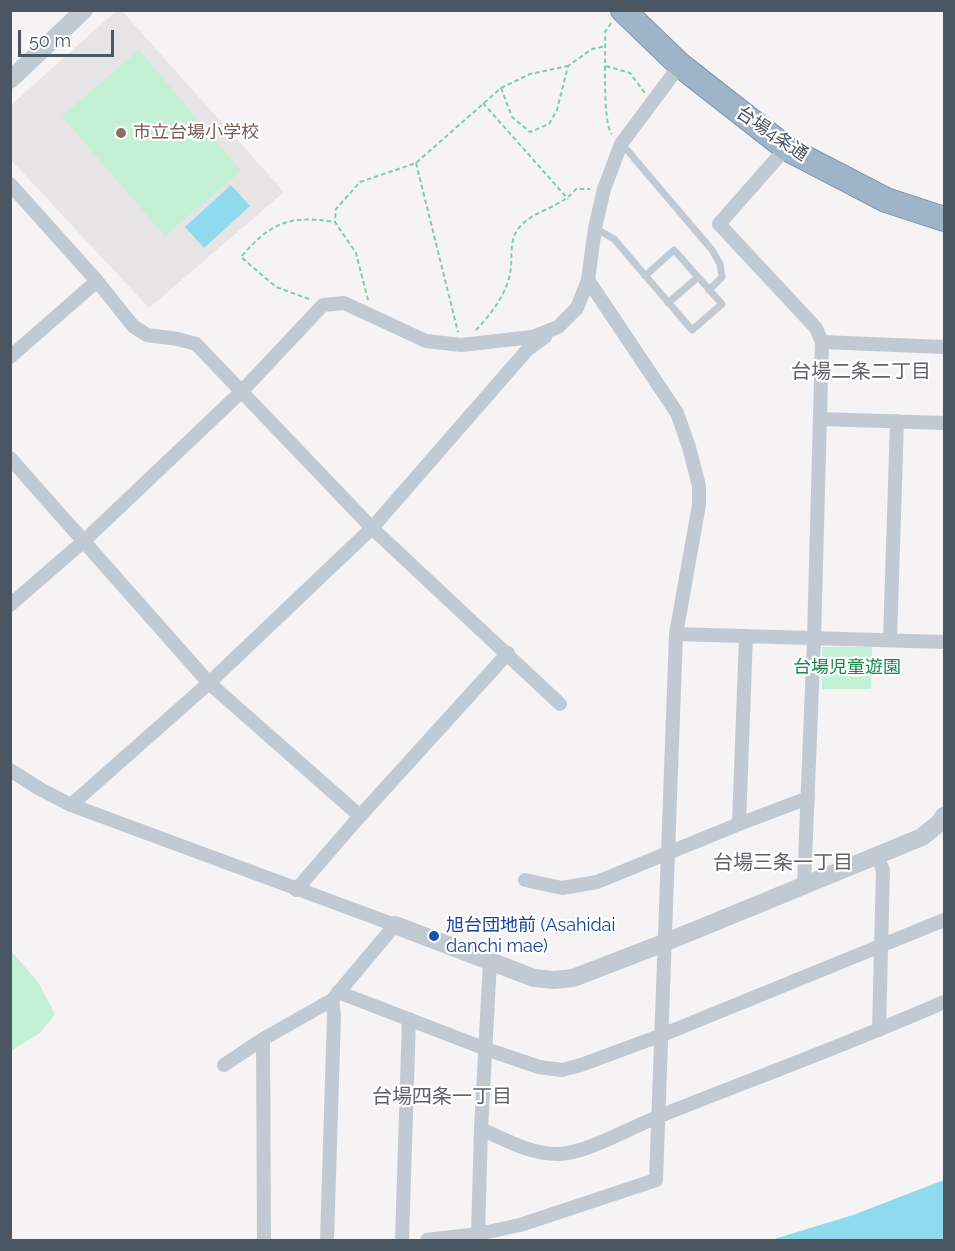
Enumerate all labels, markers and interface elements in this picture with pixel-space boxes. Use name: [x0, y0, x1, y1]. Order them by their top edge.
scale bar: [21, 18, 117, 56]
text: 50 m: [29, 30, 71, 51]
street label: 台場4条通: [732, 102, 812, 166]
place label: 市立台場小学校: [133, 122, 259, 144]
marker: 市立台場小学校: [114, 126, 128, 140]
district label: 台場二条二丁目: [791, 360, 931, 384]
park label: 台場児童遊園: [793, 657, 901, 679]
district label: 台場三条一丁目: [713, 851, 853, 875]
place label: 旭台団地前 (Asahidai danchi mae): [446, 915, 615, 958]
marker: 旭台団地前 (Asahidai danchi mae): [427, 929, 441, 943]
district label: 台場四条一丁目: [372, 1085, 512, 1109]

